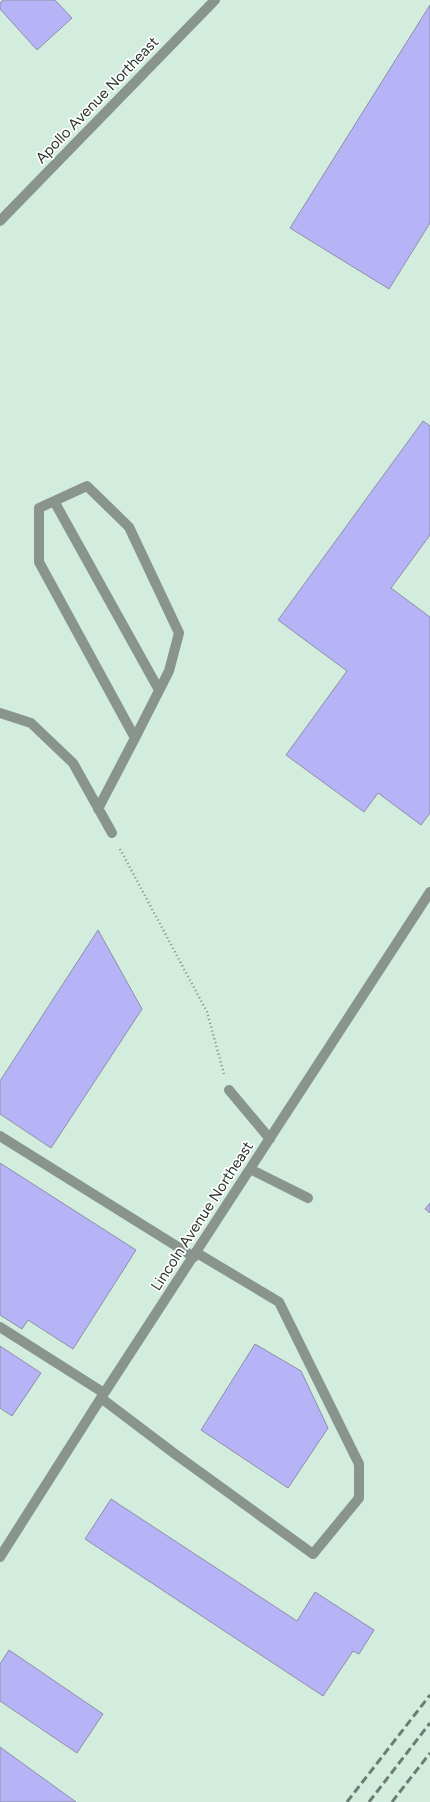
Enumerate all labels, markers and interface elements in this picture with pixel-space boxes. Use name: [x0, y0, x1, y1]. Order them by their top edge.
street label: Apollo Avenue Northeast: [32, 33, 162, 167]
street label: Lincoln Avenue Northeast: [147, 1138, 257, 1294]

